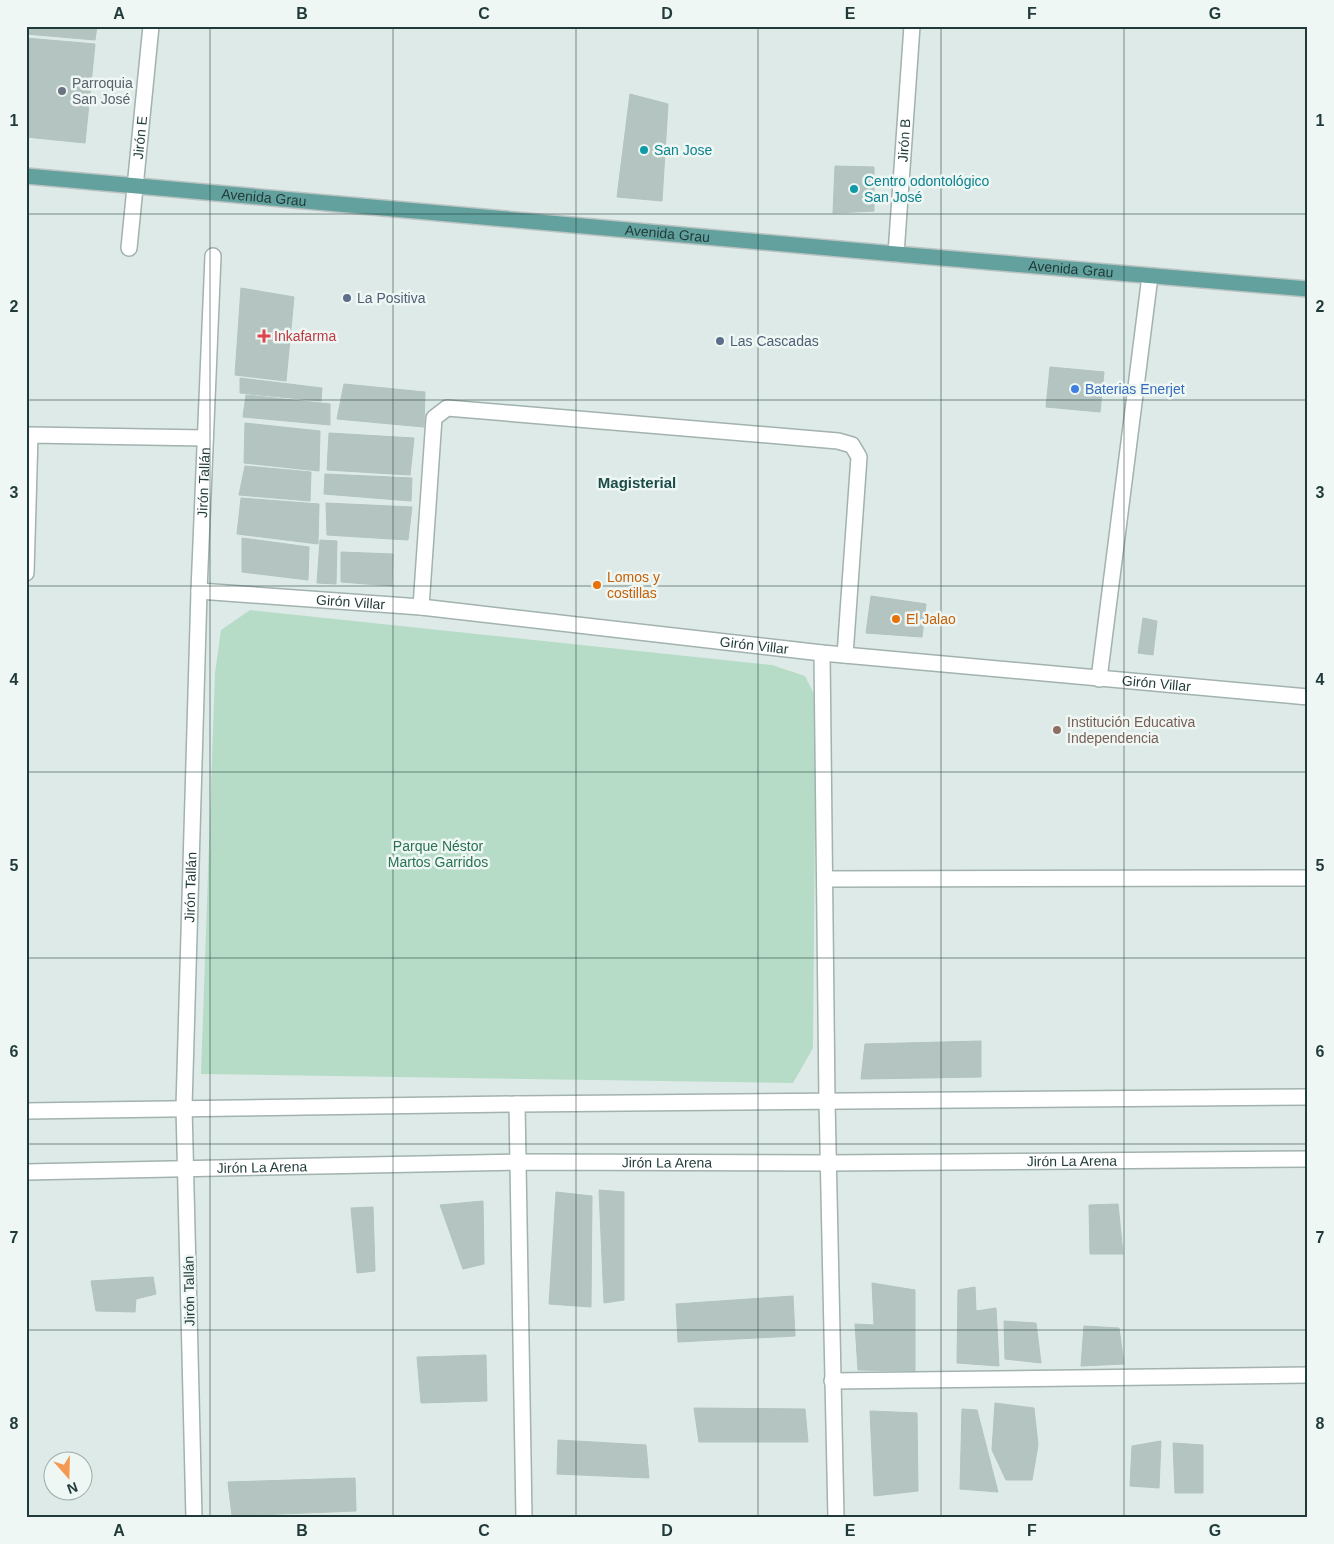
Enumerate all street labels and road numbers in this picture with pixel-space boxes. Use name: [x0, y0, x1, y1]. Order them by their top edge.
street label: Jirón E: [130, 115, 150, 160]
street label: Jirón B: [894, 118, 913, 163]
street label: Avenida Grau: [221, 186, 307, 209]
street label: Avenida Grau: [624, 222, 711, 245]
street label: Avenida Grau: [1028, 257, 1114, 280]
street label: Jirón Tallán: [194, 447, 213, 518]
street label: Girón Villar: [316, 591, 386, 612]
street label: Girón Villar: [719, 633, 790, 657]
street label: Girón Villar: [1121, 672, 1192, 694]
street label: Jirón Tallán: [181, 852, 199, 923]
street label: Jirón La Arena: [1027, 1153, 1117, 1169]
street label: Jirón La Arena: [622, 1154, 712, 1171]
street label: Jirón La Arena: [217, 1158, 308, 1176]
street label: Jirón Tallán: [180, 1256, 198, 1326]

